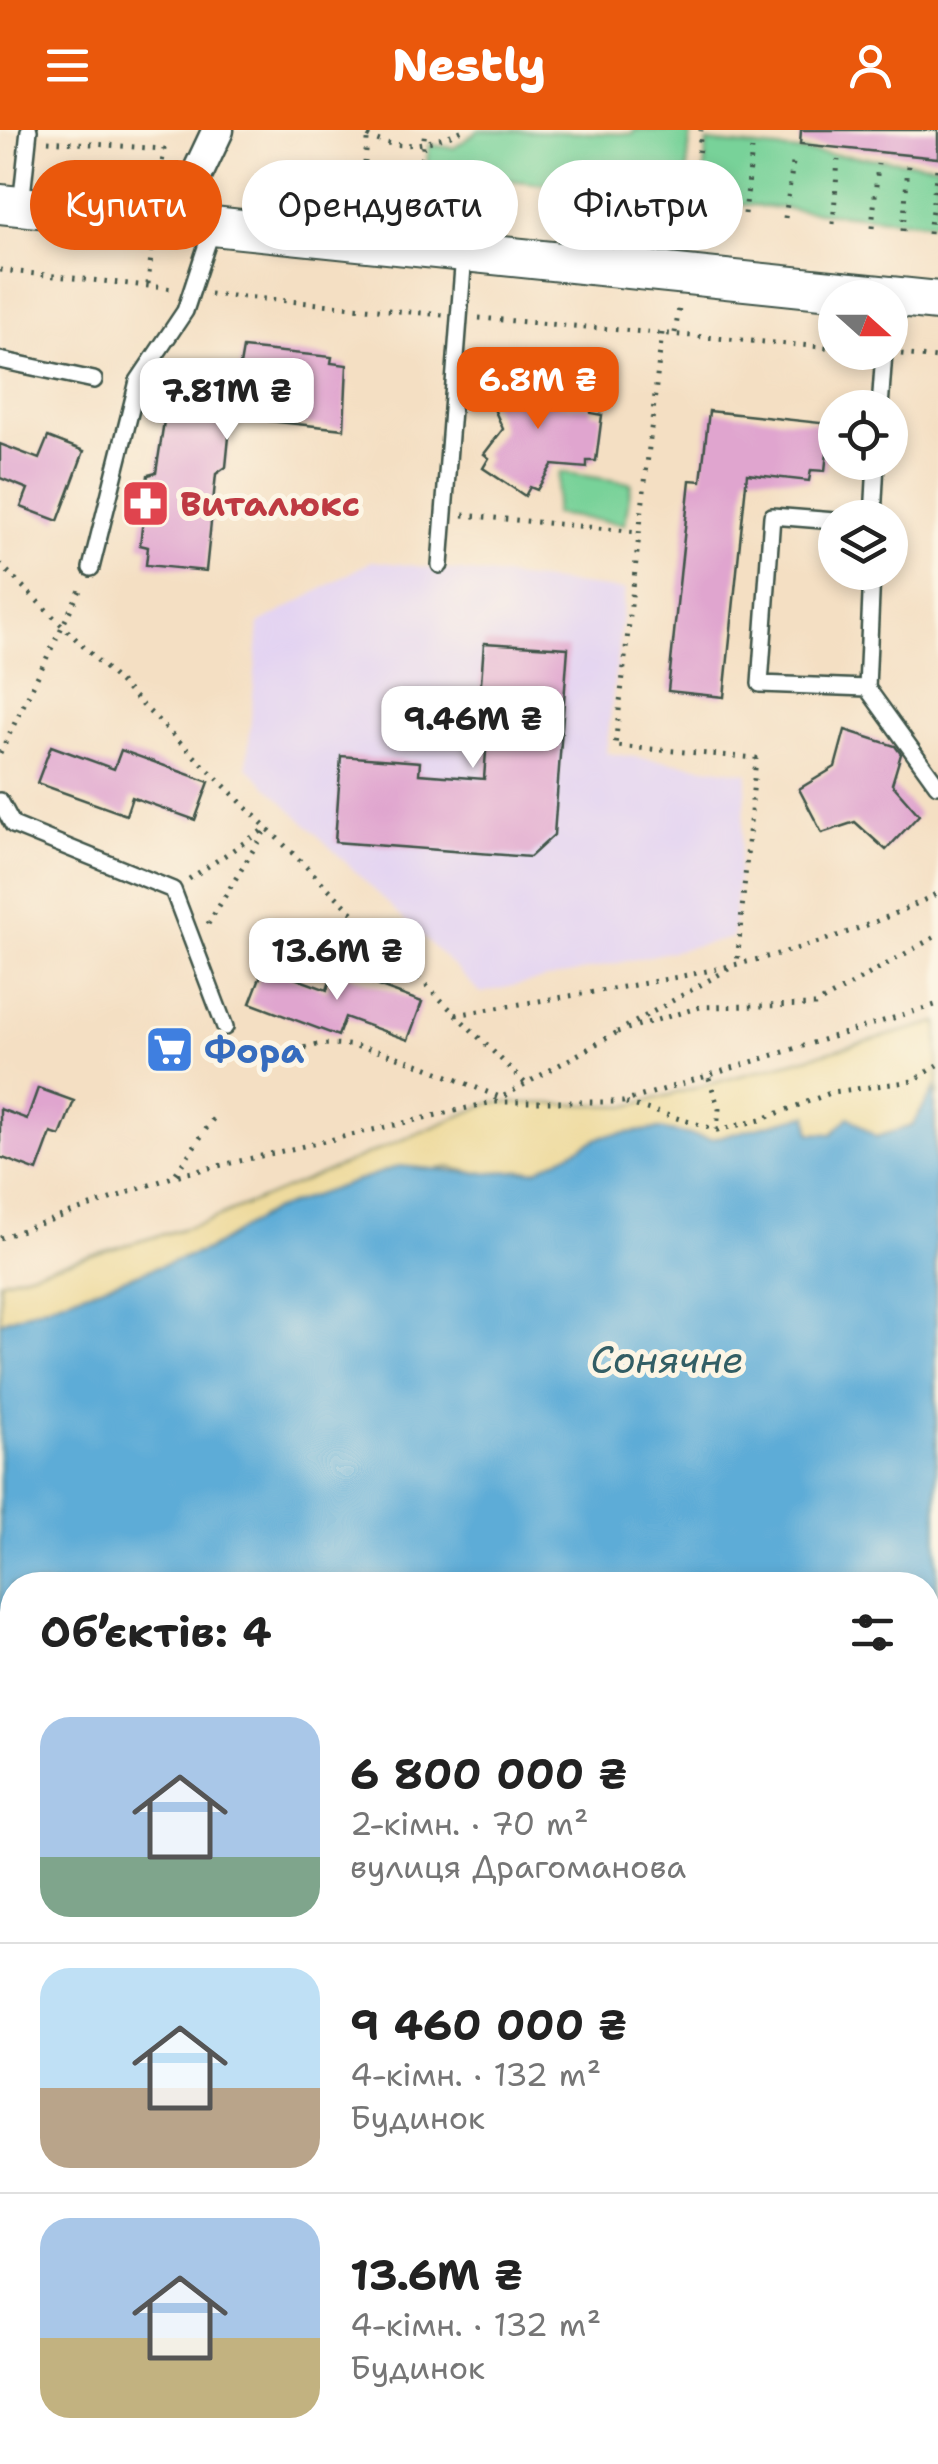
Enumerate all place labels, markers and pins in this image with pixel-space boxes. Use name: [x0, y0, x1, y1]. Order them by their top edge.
pin: 6.8M ₴: [457, 347, 619, 432]
pin: 7.81M ₴: [135, 358, 319, 443]
pharmacy icon: Виталюкс: [119, 477, 171, 529]
place label: Виталюкс: [180, 480, 360, 527]
pin: 9.46M ₴: [381, 686, 565, 771]
pin: 13.6M ₴: [245, 918, 429, 1003]
supermarket icon: Фора: [143, 1024, 195, 1076]
place label: Фора: [204, 1027, 305, 1074]

